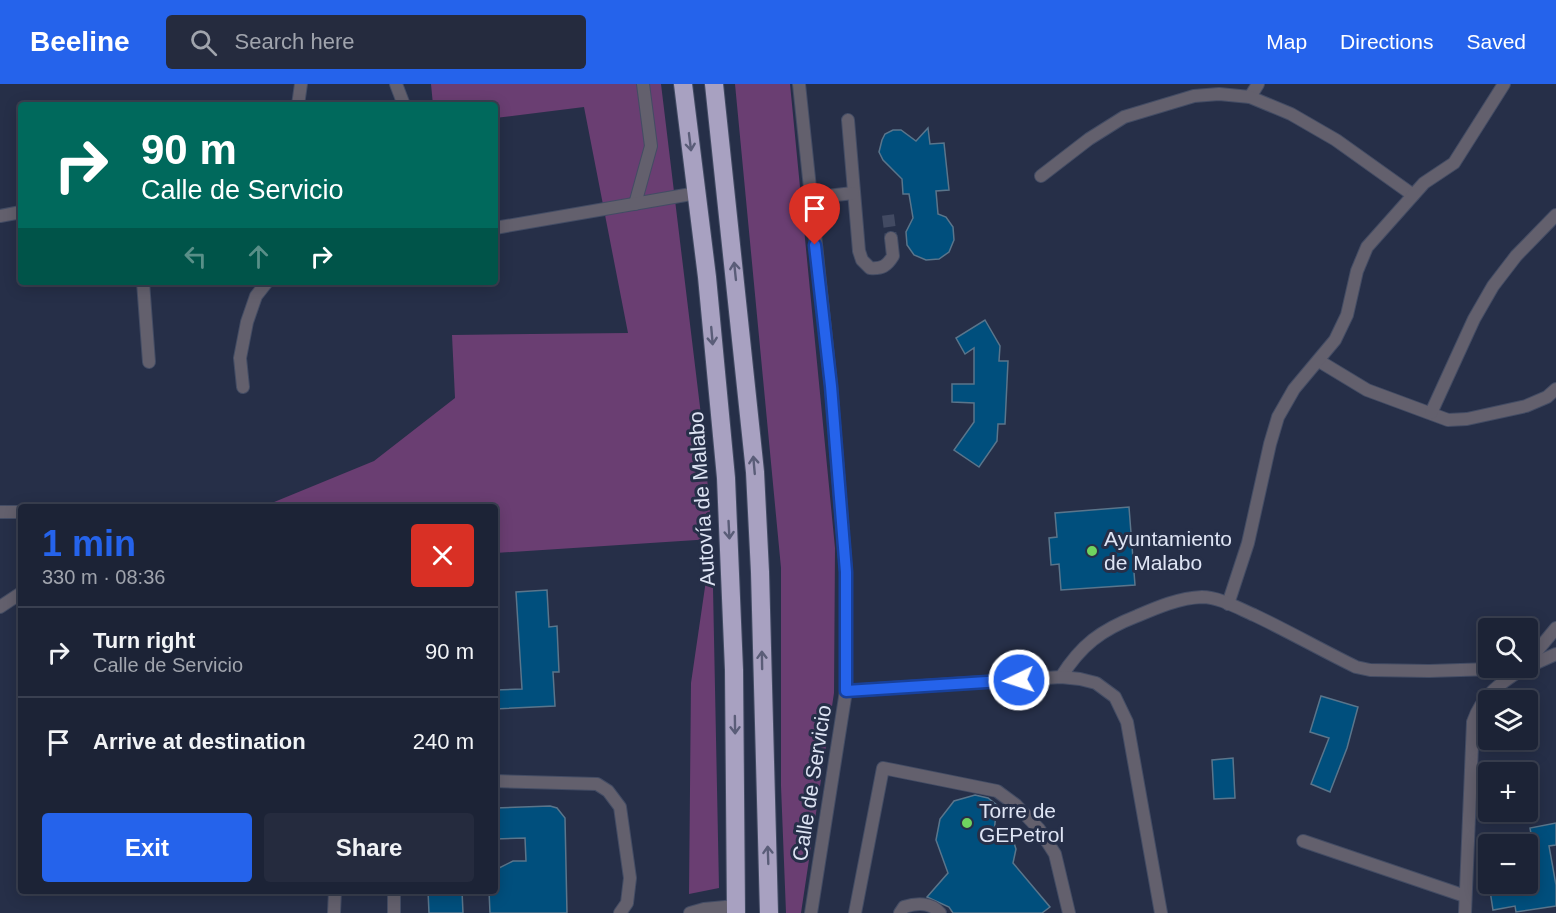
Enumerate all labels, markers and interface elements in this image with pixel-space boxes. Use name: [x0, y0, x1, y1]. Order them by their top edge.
search box: [166, 15, 586, 69]
text: Beeline: [30, 26, 130, 57]
icon: search: [187, 26, 220, 59]
text: Search here: [235, 29, 354, 54]
text: Map: [1266, 30, 1307, 53]
text: Directions: [1340, 30, 1433, 53]
text: Saved: [1466, 30, 1526, 53]
icon: right: [42, 126, 120, 204]
text: 90 m: [141, 126, 237, 173]
one-way arrow: [685, 132, 696, 151]
text: Calle de Servicio: [141, 175, 344, 205]
pin: [789, 183, 840, 245]
icon: arrive: [798, 192, 831, 225]
icon: left: [179, 240, 212, 273]
icon: ahead: [242, 240, 275, 273]
icon: right: [305, 240, 338, 273]
one-way arrow: [729, 261, 740, 281]
one-way arrow: [707, 325, 718, 345]
street label: Autovía de Malabo: [684, 411, 719, 587]
one-way arrow: [748, 455, 759, 475]
one-way arrow: [723, 520, 734, 540]
text: 1 min: [42, 523, 136, 564]
button: close: [411, 524, 474, 587]
place label: Ayuntamiento de Malabo: [1104, 527, 1232, 574]
marker: Ayuntamiento de Malabo: [1085, 544, 1099, 558]
text: 330 m · 08:36: [42, 566, 165, 588]
map controls: [1478, 618, 1538, 894]
button: search: [1478, 618, 1538, 678]
text: Turn right: [93, 628, 195, 653]
icon: right: [42, 636, 75, 669]
text: 90 m: [425, 639, 474, 664]
position arrow: [987, 648, 1051, 712]
one-way arrow: [756, 650, 768, 670]
text: Calle de Servicio: [93, 654, 243, 676]
button: layers: [1478, 690, 1538, 750]
street label: Calle de Servicio: [788, 703, 835, 863]
one-way arrow: [729, 714, 740, 734]
icon: arrive: [42, 726, 75, 759]
text: Arrive at destination: [93, 729, 306, 754]
text: 240 m: [413, 729, 474, 754]
button: +: [1478, 762, 1538, 822]
place label: Torre de GEPetrol: [979, 799, 1064, 846]
button: Exit: [42, 813, 252, 882]
button: Share: [264, 813, 474, 882]
marker: Torre de GEPetrol: [960, 816, 974, 830]
button: −: [1478, 834, 1538, 894]
one-way arrow: [762, 845, 773, 865]

